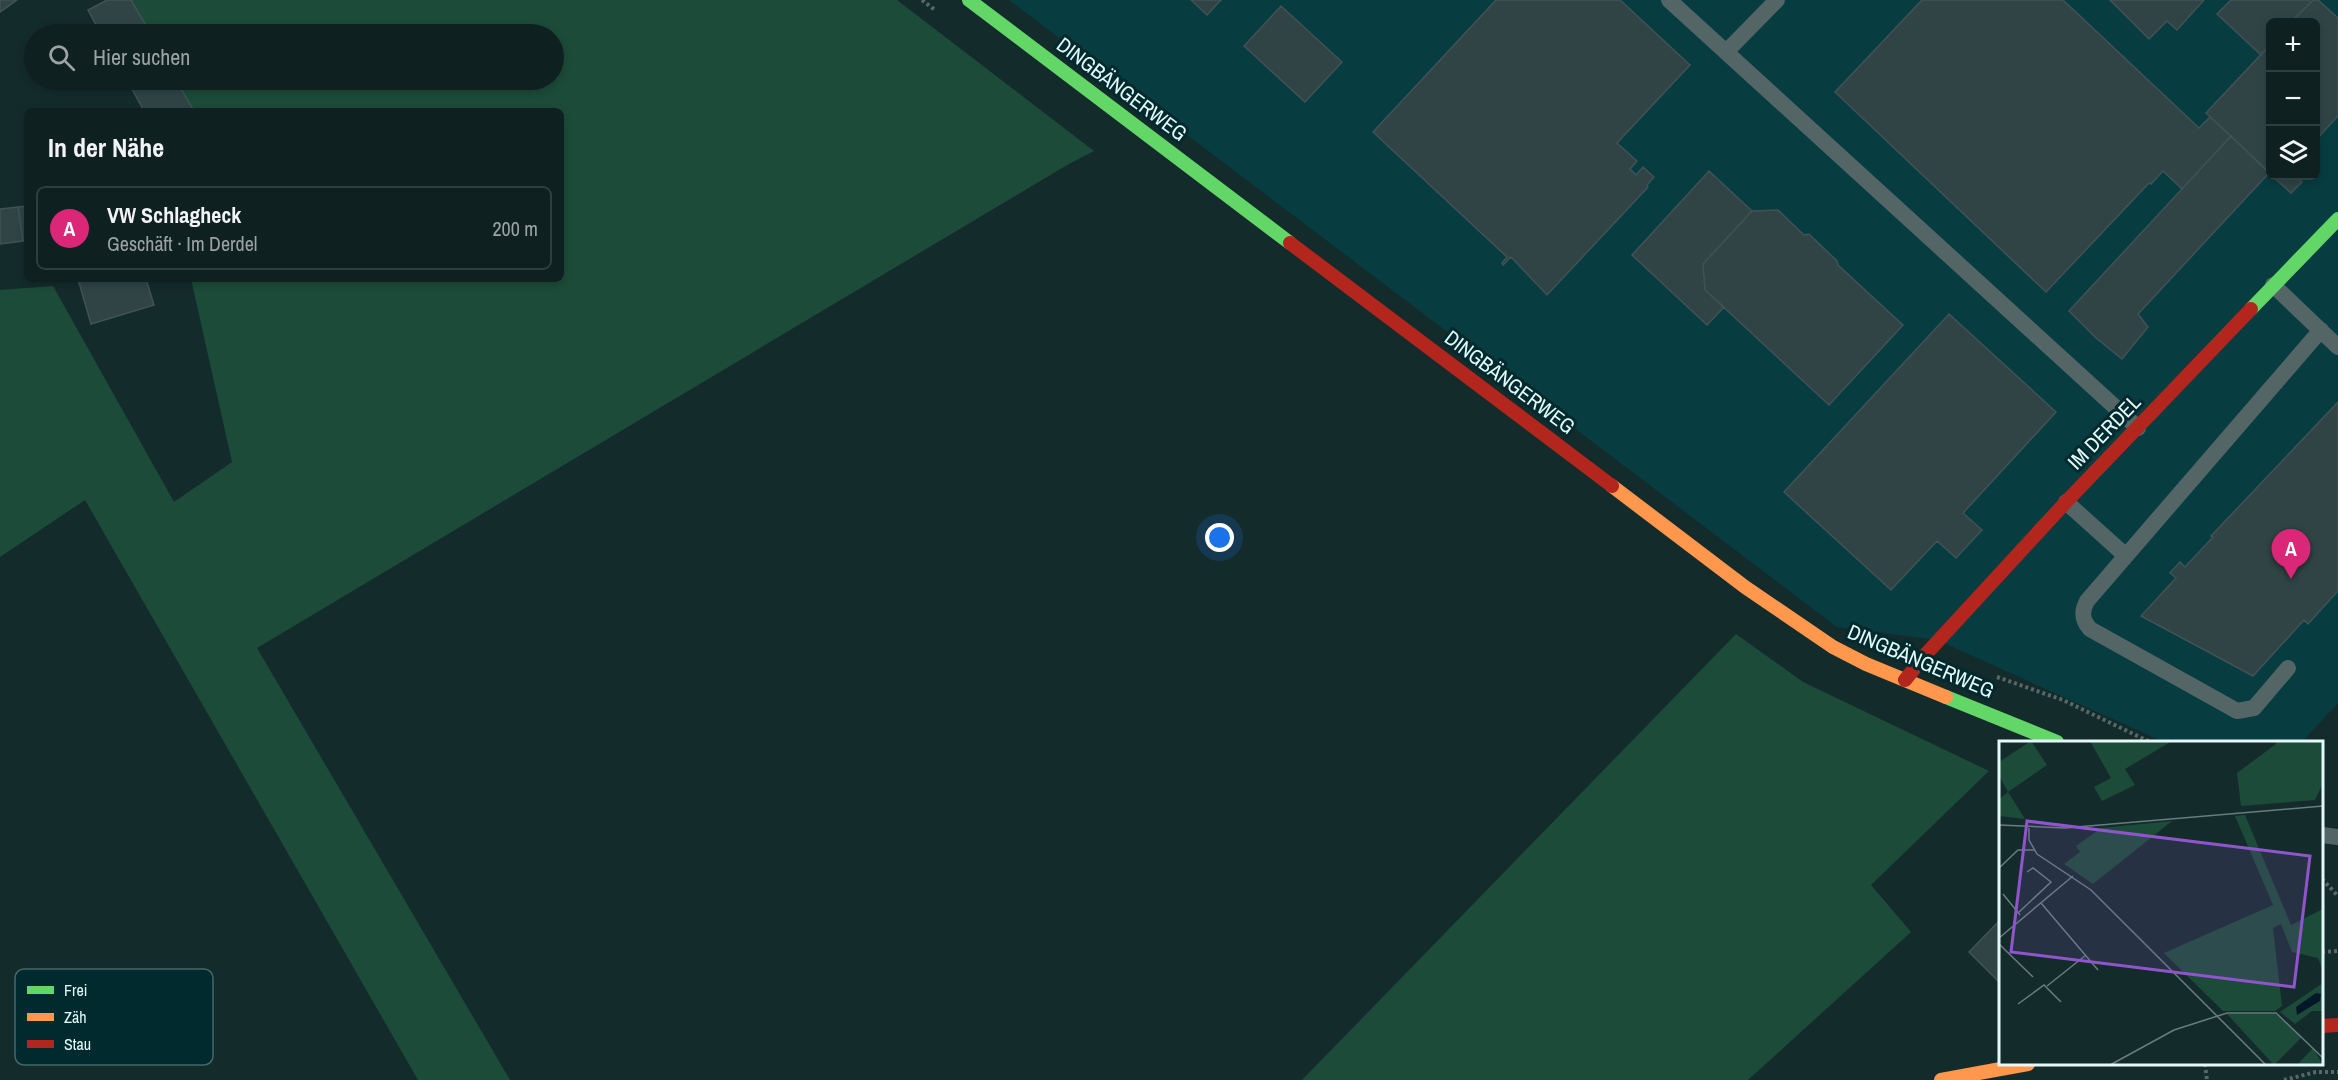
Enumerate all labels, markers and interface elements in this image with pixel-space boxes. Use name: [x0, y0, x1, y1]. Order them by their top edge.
map controls: [2266, 18, 2320, 180]
button: +: [2266, 18, 2320, 72]
search box: [24, 24, 564, 90]
street label: DINGBÄNGERWEG: [1051, 30, 1193, 148]
icon: search: [45, 41, 78, 74]
text: Hier suchen: [93, 42, 190, 72]
button: −: [2266, 72, 2320, 126]
button: layers: [2266, 126, 2320, 180]
text: In der Nähe: [48, 130, 164, 165]
text: VW Schlagheck: [107, 200, 241, 230]
text: A: [64, 215, 75, 242]
text: 200 m: [492, 215, 538, 242]
text: Geschäft · Im Derdel: [107, 230, 257, 257]
street label: DINGBÄNGERWEG: [1439, 323, 1581, 441]
street label: IM DERDEL: [2061, 388, 2147, 476]
your location: [1205, 523, 1234, 552]
pin: A: [2272, 530, 2310, 579]
street label: DINGBÄNGERWEG: [1843, 617, 1999, 705]
inset map: [1999, 741, 2323, 1065]
legend: [15, 969, 213, 1065]
text: Frei: [64, 979, 87, 1001]
text: Zäh: [64, 1006, 87, 1028]
text: Stau: [64, 1033, 91, 1055]

